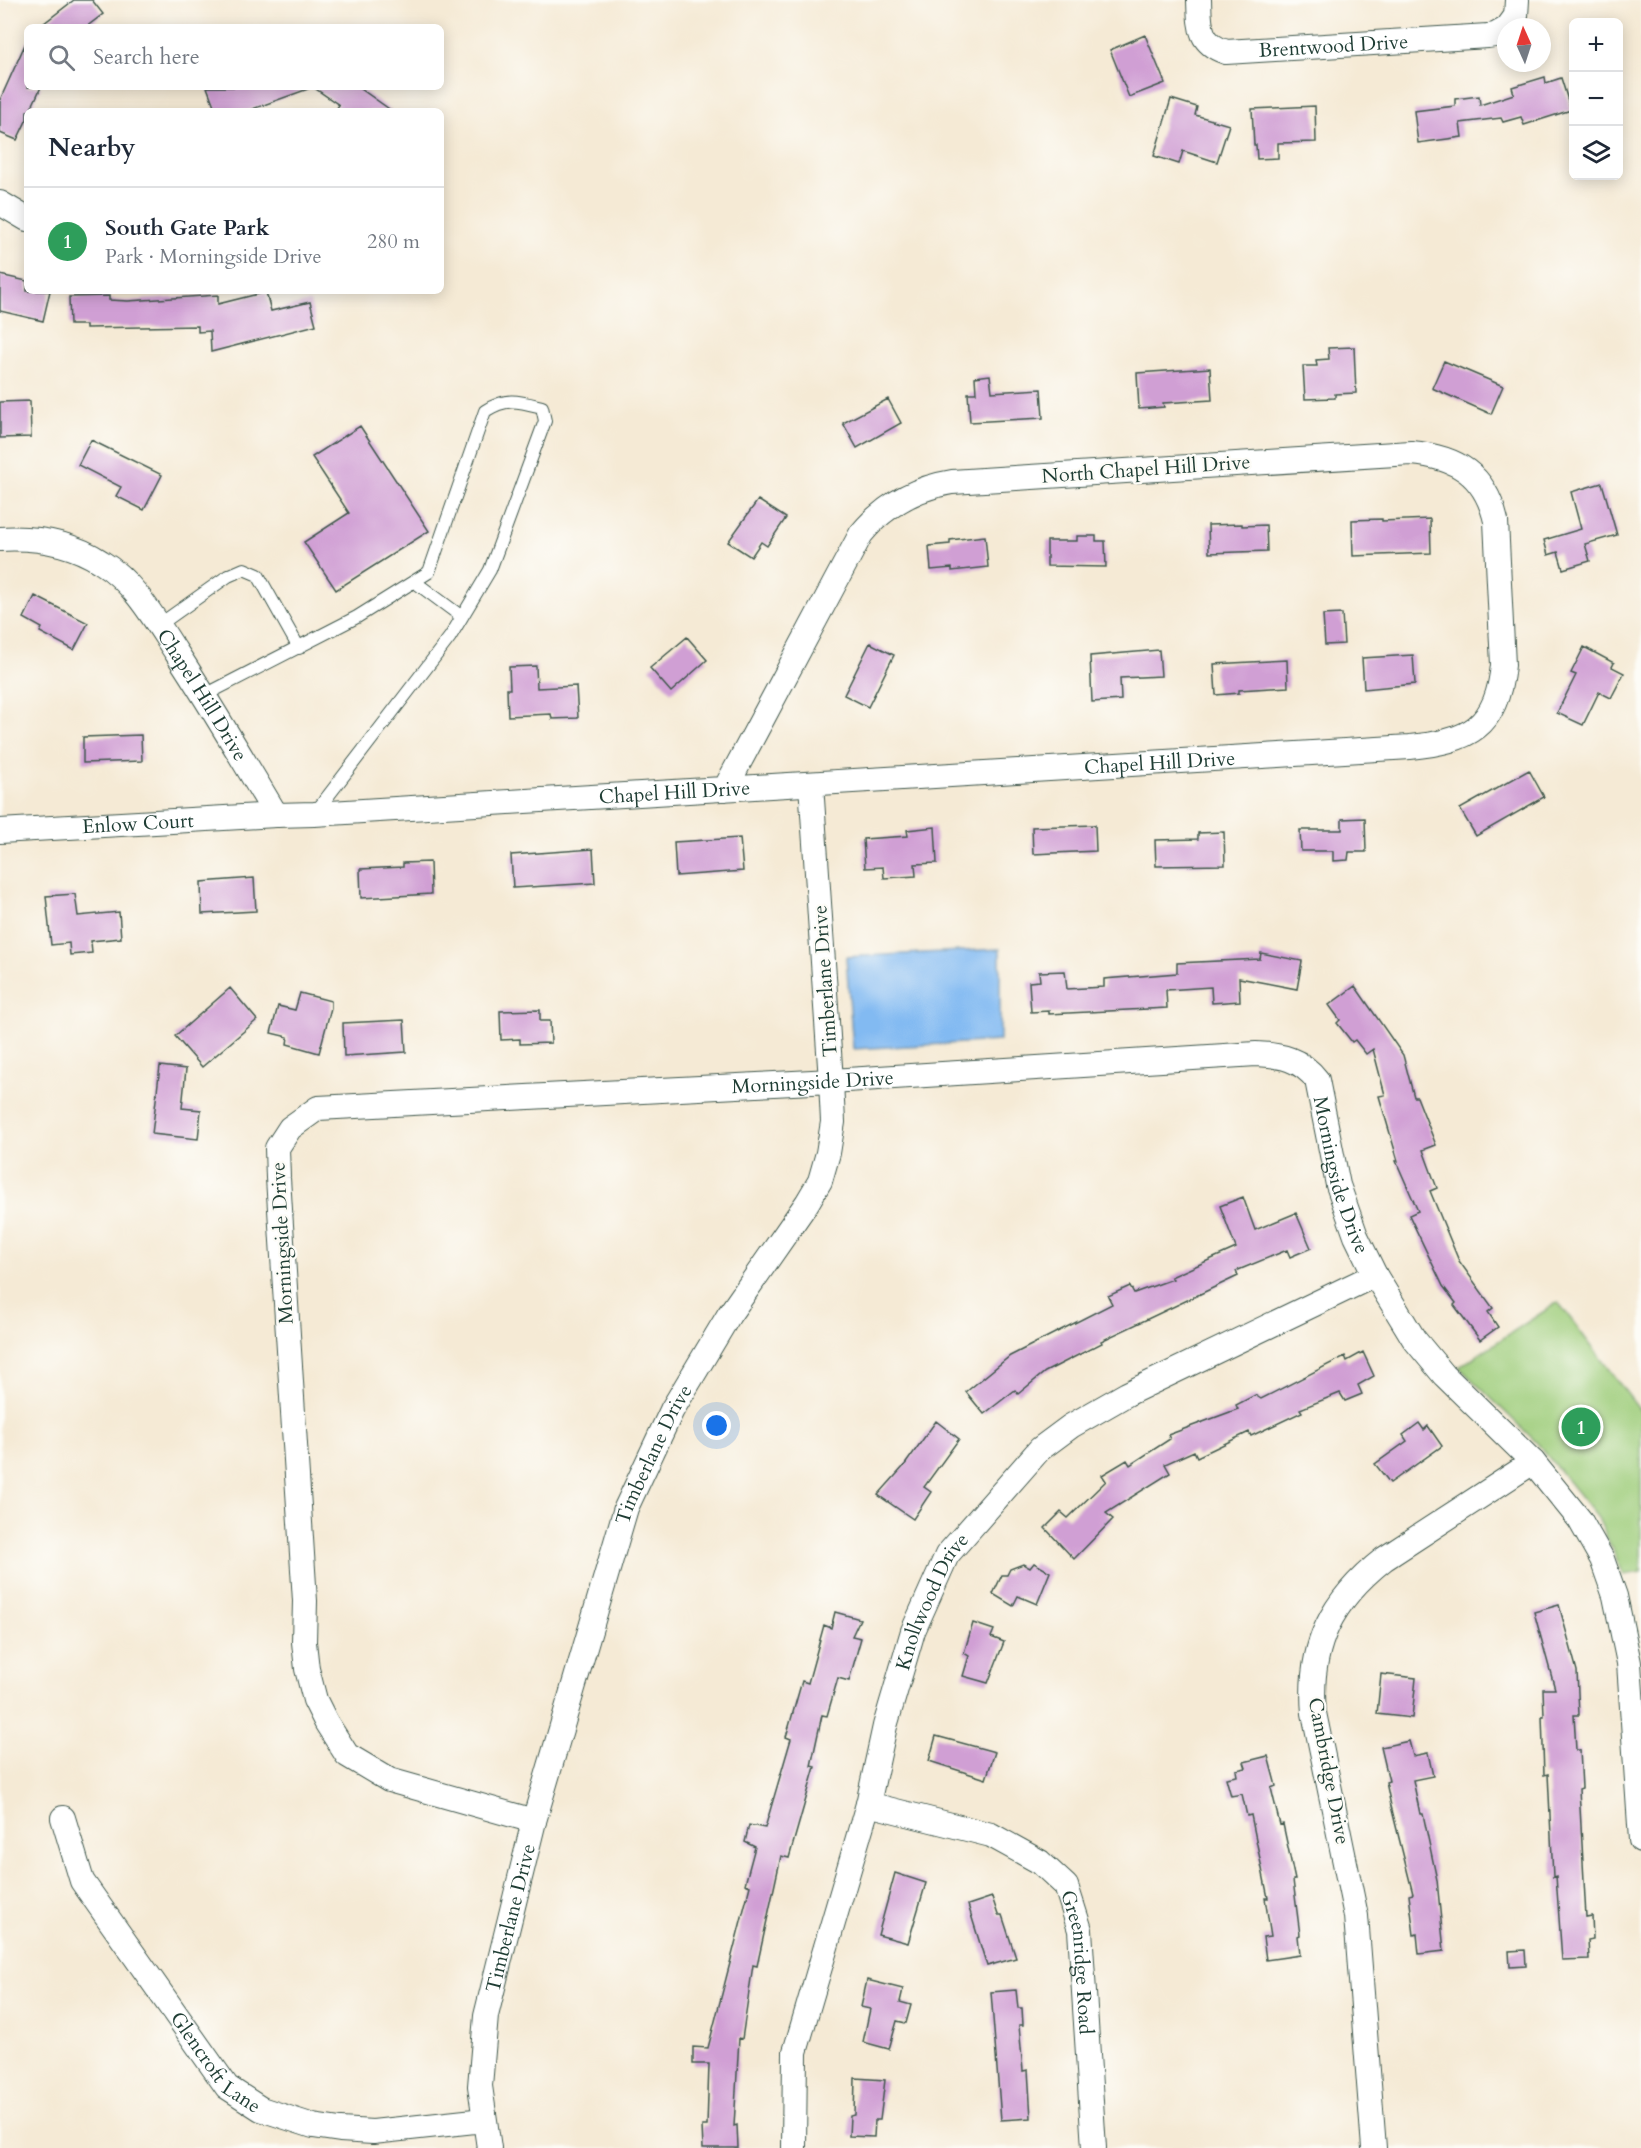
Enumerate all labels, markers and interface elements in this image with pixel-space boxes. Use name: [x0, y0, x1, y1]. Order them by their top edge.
north arrow: [1497, 18, 1551, 72]
map controls: [1569, 18, 1623, 180]
button: +: [1569, 18, 1623, 72]
search box: [24, 24, 444, 90]
street label: Brentwood Drive: [1258, 27, 1409, 63]
icon: search: [45, 41, 78, 74]
text: Search here: [93, 42, 200, 72]
button: −: [1569, 72, 1623, 126]
button: layers: [1569, 126, 1623, 180]
text: Nearby: [48, 130, 136, 165]
text: South Gate Park: [105, 213, 269, 243]
text: 1: [62, 228, 73, 255]
text: 280 m: [367, 228, 420, 255]
text: Park · Morningside Drive: [105, 243, 322, 270]
street label: North Chapel Hill Drive: [1041, 448, 1251, 490]
street label: Chapel Hill Drive: [151, 624, 254, 766]
street label: Chapel Hill Drive: [1083, 744, 1236, 780]
street label: Chapel Hill Drive: [598, 774, 751, 810]
street label: Enlow Court: [81, 806, 195, 840]
street label: Timberlane Drive: [806, 904, 844, 1058]
street label: Morningside Drive: [731, 1064, 895, 1100]
street label: Morningside Drive: [1307, 1094, 1376, 1258]
street label: Morningside Drive: [264, 1161, 300, 1325]
street label: Timberlane Drive: [608, 1379, 698, 1527]
pin: 1: [1562, 1404, 1600, 1450]
your location: [702, 1411, 731, 1440]
street label: Knollwood Drive: [889, 1527, 974, 1673]
street label: Cambridge Drive: [1302, 1695, 1356, 1847]
street label: Timberlane Drive: [479, 1841, 541, 1995]
street label: Greenridge Road: [1055, 1887, 1100, 2036]
street label: Glencroft Lane: [164, 2006, 266, 2119]

